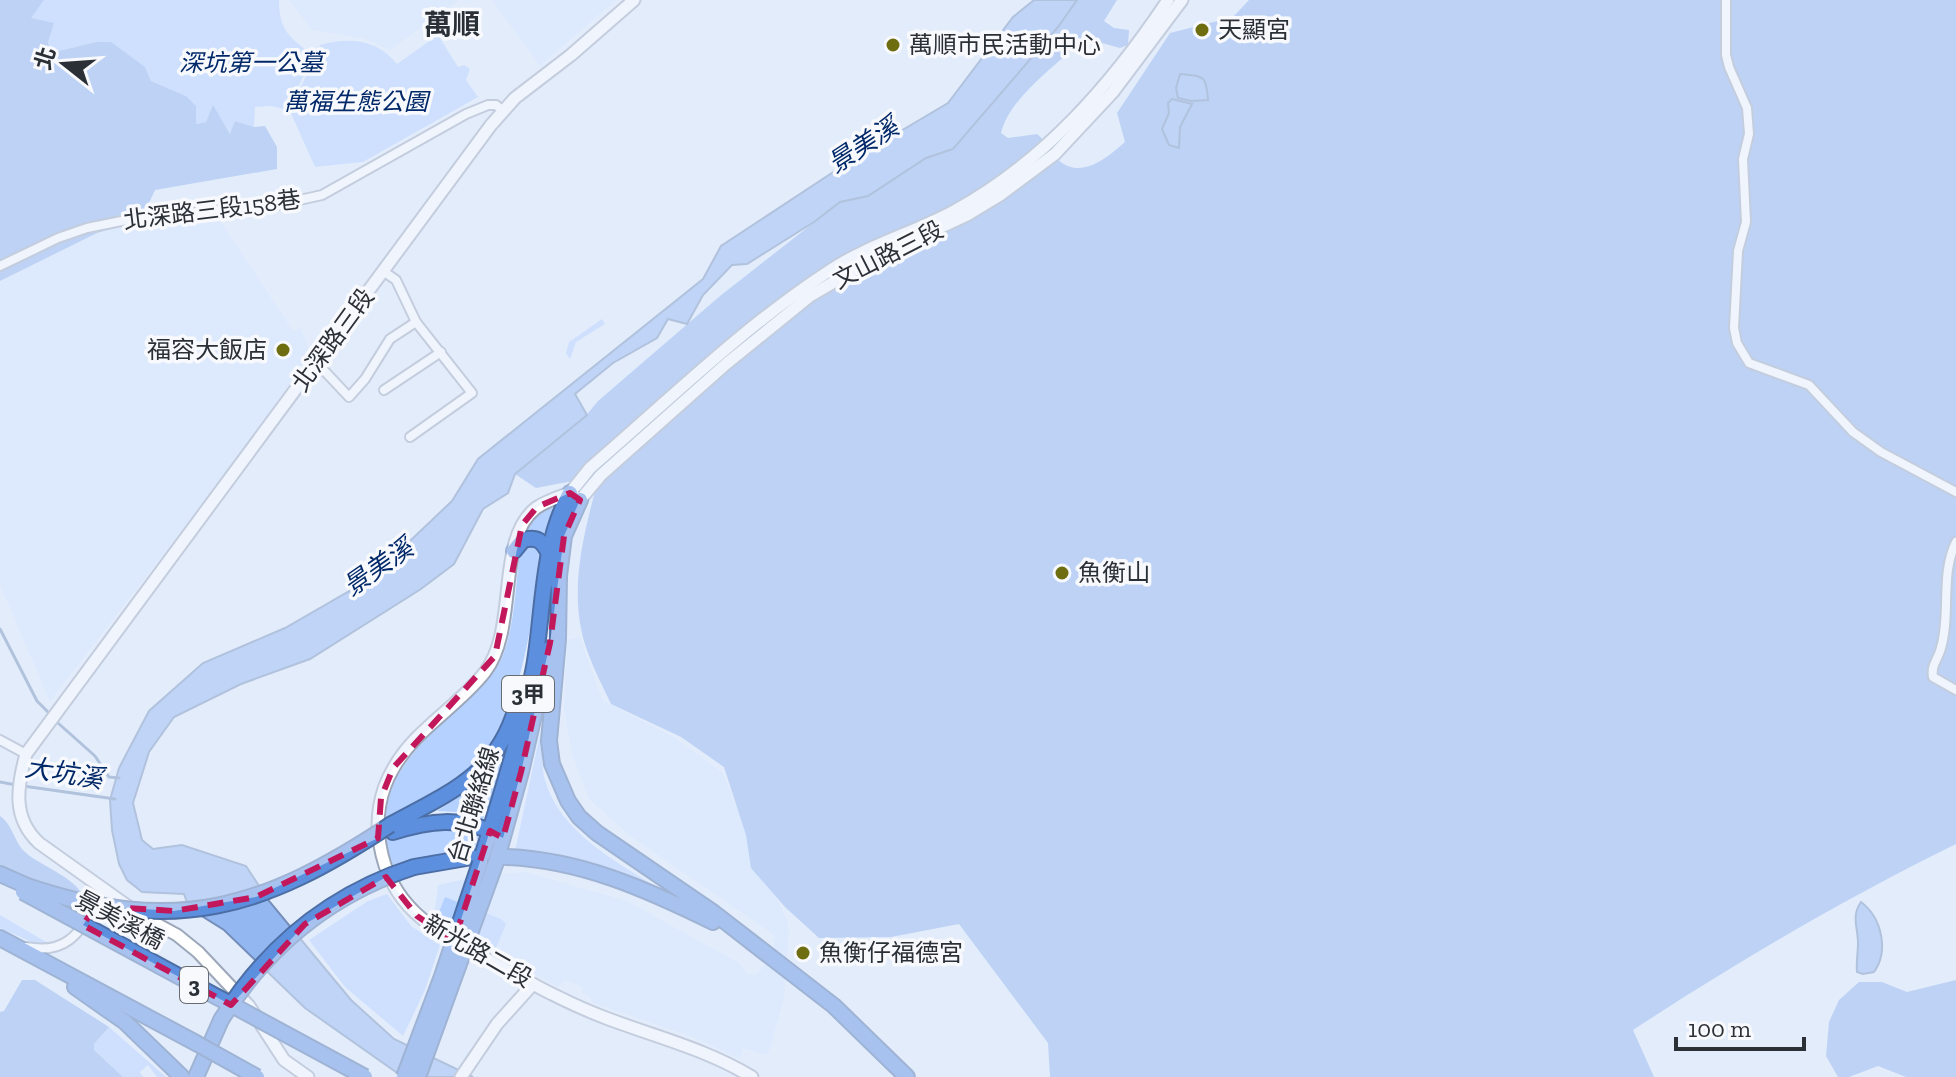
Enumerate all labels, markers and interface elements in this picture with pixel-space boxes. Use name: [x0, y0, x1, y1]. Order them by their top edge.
district label: 萬順: [424, 8, 480, 41]
place label: 天顯宮: [1218, 15, 1290, 44]
marker: 天顯宮: [1193, 21, 1211, 39]
north arrow: [24, 24, 104, 104]
place label: 萬順市民活動中心: [909, 30, 1101, 59]
marker: 萬順市民活動中心: [884, 36, 902, 54]
text: 北: [29, 44, 61, 73]
park label: 深坑第一公墓: [179, 48, 327, 77]
park label: 萬福生態公園: [284, 87, 431, 116]
water label: 景美溪: [822, 108, 908, 180]
street label: 北深路三段158巷: [122, 184, 302, 235]
street label: 文山路三段: [828, 214, 948, 295]
street label: 北深路三段: [286, 283, 380, 397]
place label: 福容大飯店: [147, 335, 267, 364]
marker: 福容大飯店: [274, 341, 292, 359]
water label: 景美溪: [337, 529, 422, 602]
place label: 魚衡山: [1078, 558, 1150, 587]
marker: 魚衡山: [1053, 564, 1071, 582]
road number: 3甲: [502, 676, 554, 712]
street label: 台北聯絡線: [442, 743, 505, 866]
water label: 大坑溪: [23, 751, 109, 796]
street label: 景美溪橋: [71, 884, 169, 955]
street label: 新光路二段: [419, 908, 537, 993]
place label: 魚衡仔福德宮: [819, 938, 963, 967]
marker: 魚衡仔福德宮: [794, 944, 812, 962]
road number: 3: [180, 967, 208, 1003]
scale bar: [1676, 1001, 1804, 1051]
text: 100 m: [1688, 1014, 1751, 1043]

